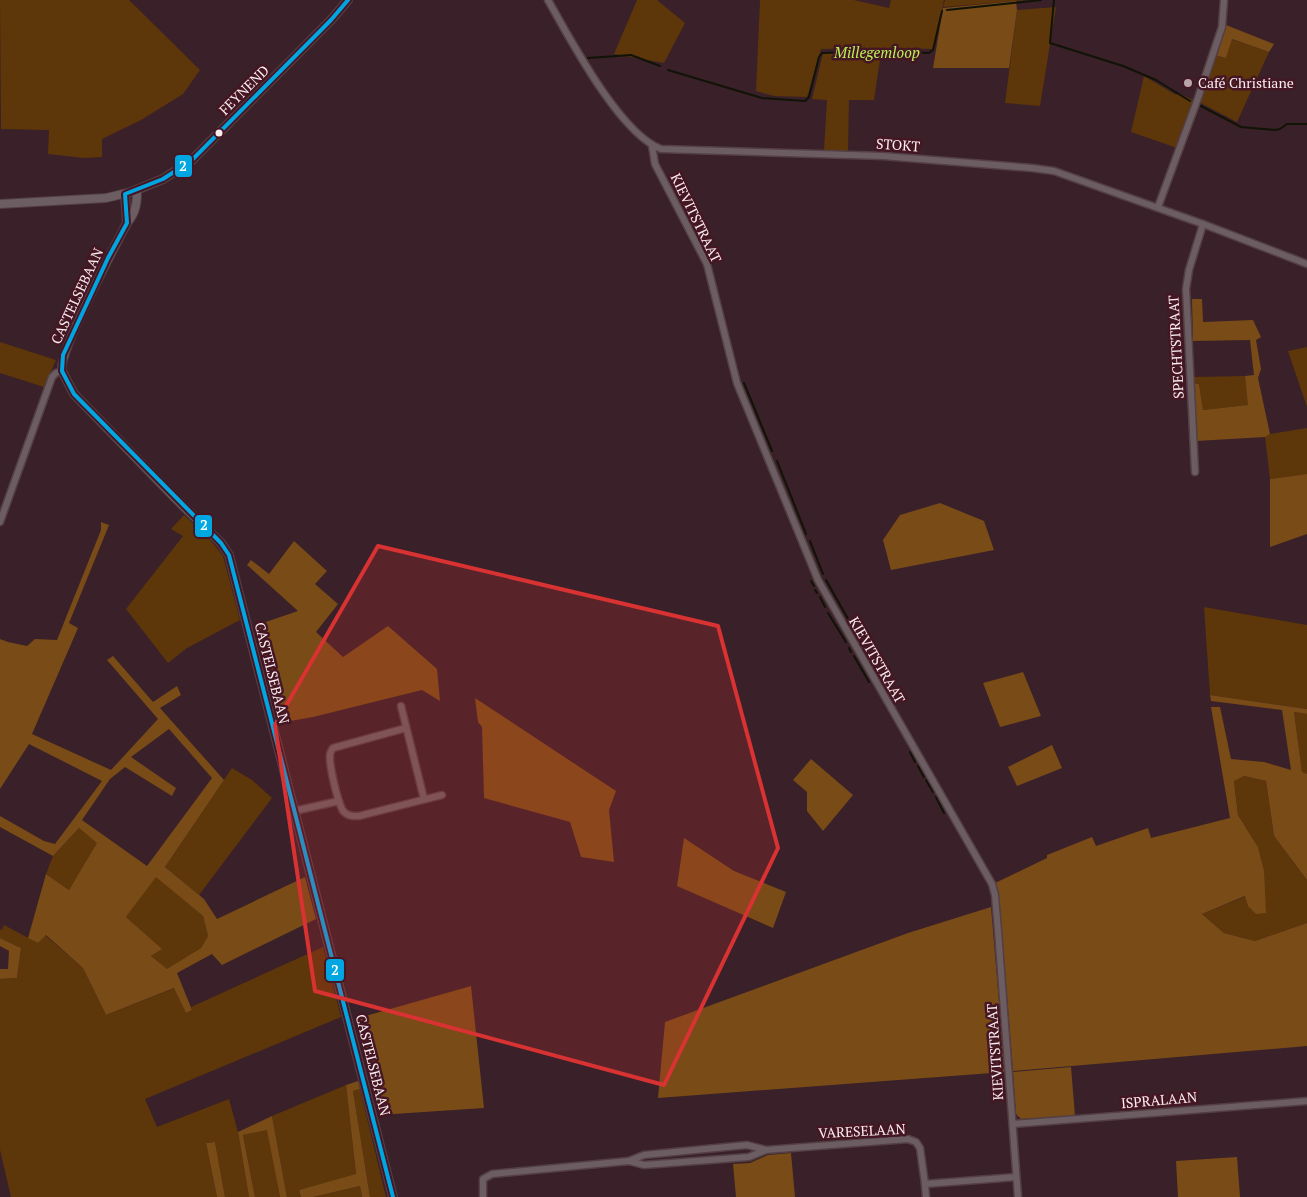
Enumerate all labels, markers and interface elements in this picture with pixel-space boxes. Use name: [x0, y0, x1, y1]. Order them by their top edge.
water label: Millegemloop: [833, 42, 920, 62]
street label: FEYNEND: [215, 60, 273, 119]
place label: Café Christiane: [1198, 73, 1294, 92]
marker: Café Christiane: [1182, 77, 1194, 89]
unlabelled marker: [214, 128, 224, 138]
street label: STOKT: [875, 133, 921, 156]
line badge: 2: [174, 154, 193, 178]
text: 2: [179, 156, 187, 175]
street label: KIEVITSTRAAT: [667, 170, 726, 266]
street label: CASTELSEBAAN: [46, 245, 107, 347]
street label: SPECHTSTRAAT: [1163, 294, 1188, 399]
line badge: 2: [194, 514, 213, 538]
text: 2: [200, 515, 208, 534]
street label: KIEVITSTRAAT: [845, 613, 910, 707]
street label: CASTELSEBAAN: [251, 620, 294, 726]
line badge: 2: [325, 958, 345, 982]
text: 2: [331, 960, 339, 979]
street label: KIEVITSTRAAT: [982, 1003, 1007, 1101]
street label: CASTELSEBAAN: [352, 1012, 395, 1118]
street label: ISPRALAAN: [1120, 1087, 1198, 1112]
street label: VARESELAAN: [818, 1119, 906, 1142]

